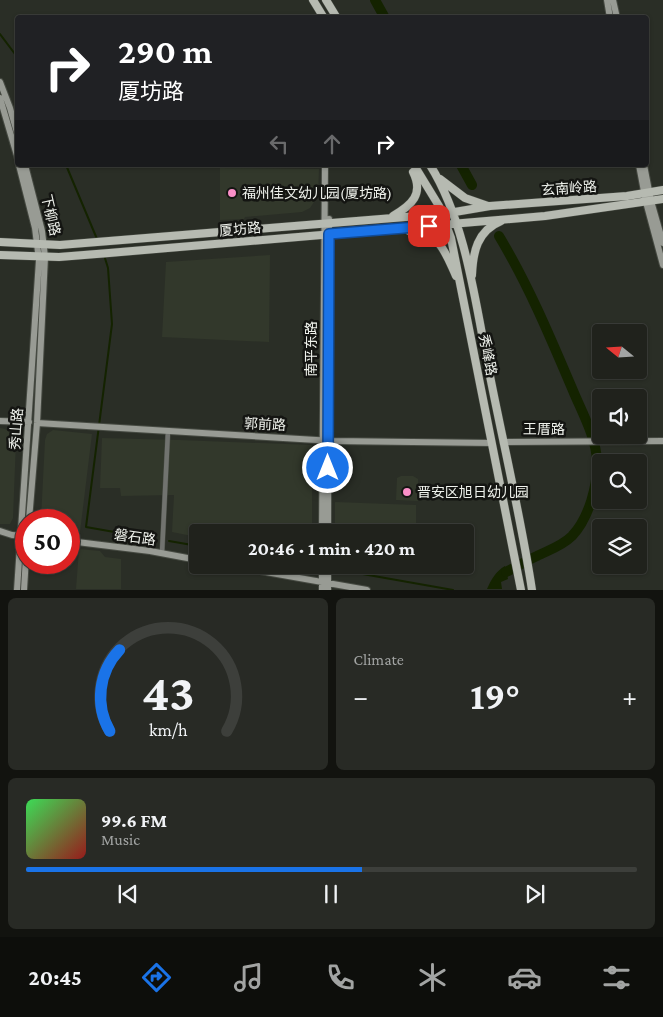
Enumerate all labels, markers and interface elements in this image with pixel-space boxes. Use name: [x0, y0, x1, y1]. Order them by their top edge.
text: 290 m: [118, 32, 212, 71]
icon: right: [35, 35, 100, 100]
text: 厦坊路: [118, 79, 184, 104]
icon: left: [265, 130, 293, 158]
icon: ahead: [318, 130, 346, 158]
icon: right: [371, 130, 399, 158]
street label: 玄南岭路: [541, 178, 597, 198]
place label: 福州佳文幼儿园(厦坊路): [242, 185, 392, 202]
marker: 福州佳文幼儿园(厦坊路): [226, 187, 238, 199]
street label: 下柳路: [38, 193, 64, 237]
pin: [408, 205, 450, 247]
icon: arrive: [415, 212, 443, 240]
street label: 厦坊路: [218, 219, 262, 239]
street label: 南平东路: [303, 321, 319, 377]
north arrow: [592, 324, 648, 379]
map controls: [592, 324, 647, 574]
street label: 秀峰路: [476, 333, 500, 377]
button: sound: [592, 389, 647, 444]
street label: 秀山路: [7, 407, 25, 451]
street label: 郭前路: [244, 415, 286, 433]
street label: 王厝路: [523, 421, 565, 437]
position arrow: [301, 441, 353, 493]
button: search: [592, 454, 647, 509]
place label: 晋安区旭日幼儿园: [417, 484, 529, 500]
marker: 晋安区旭日幼儿园: [401, 486, 413, 498]
speed limit sign: 50: [15, 509, 80, 574]
button: layers: [592, 519, 647, 574]
street label: 磐石路: [113, 526, 157, 548]
text: 20:46 · 1 min · 420 m: [248, 538, 415, 559]
text: Climate: [354, 651, 404, 668]
text: 43: [141, 663, 194, 721]
text: 19°: [470, 675, 520, 717]
text: −: [354, 681, 368, 712]
text: +: [622, 681, 637, 712]
text: km/h: [148, 720, 187, 740]
text: 99.6 FM: [101, 810, 167, 831]
text: Music: [101, 831, 140, 848]
icon: previous: [114, 880, 142, 908]
icon: pause: [317, 880, 345, 908]
icon: next: [521, 880, 549, 908]
icon: directions: [139, 960, 174, 995]
icon: music: [231, 960, 266, 995]
icon: phone: [323, 960, 358, 995]
icon: climate: [415, 960, 450, 995]
icon: car: [507, 960, 542, 995]
icon: filters: [599, 960, 634, 995]
text: 20:45: [29, 965, 82, 990]

